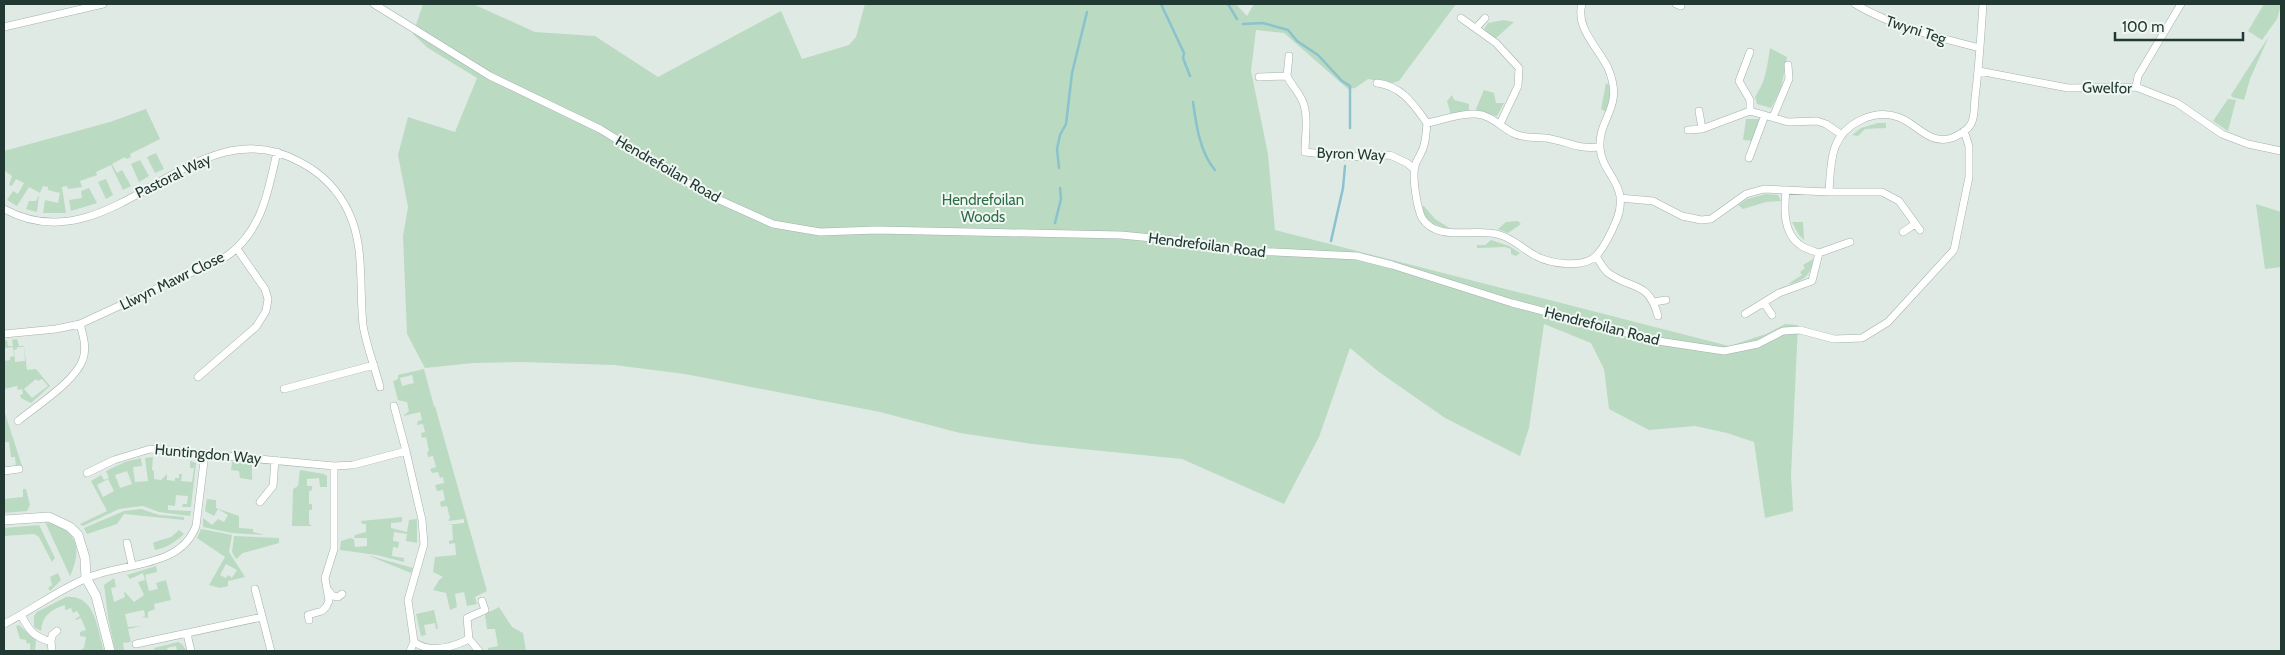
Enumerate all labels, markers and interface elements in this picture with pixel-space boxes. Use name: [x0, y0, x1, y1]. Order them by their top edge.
scale bar: [2115, 10, 2242, 42]
street label: Twyni Teg: [1884, 12, 1949, 48]
text: 100 m: [2122, 18, 2164, 36]
street label: Gwelfor: [2082, 79, 2132, 97]
street label: Hendrefoilan Road: [612, 132, 724, 206]
street label: Byron Way: [1316, 144, 1386, 164]
street label: Pastoral Way: [132, 150, 214, 202]
park label: Hendrefoilan Woods: [942, 191, 1024, 226]
street label: Hendrefoilan Road: [1147, 229, 1267, 261]
street label: Llwyn Mawr Close: [117, 248, 228, 314]
street label: Hendrefoilan Road: [1542, 303, 1662, 349]
street label: Huntingdon Way: [154, 440, 263, 468]

